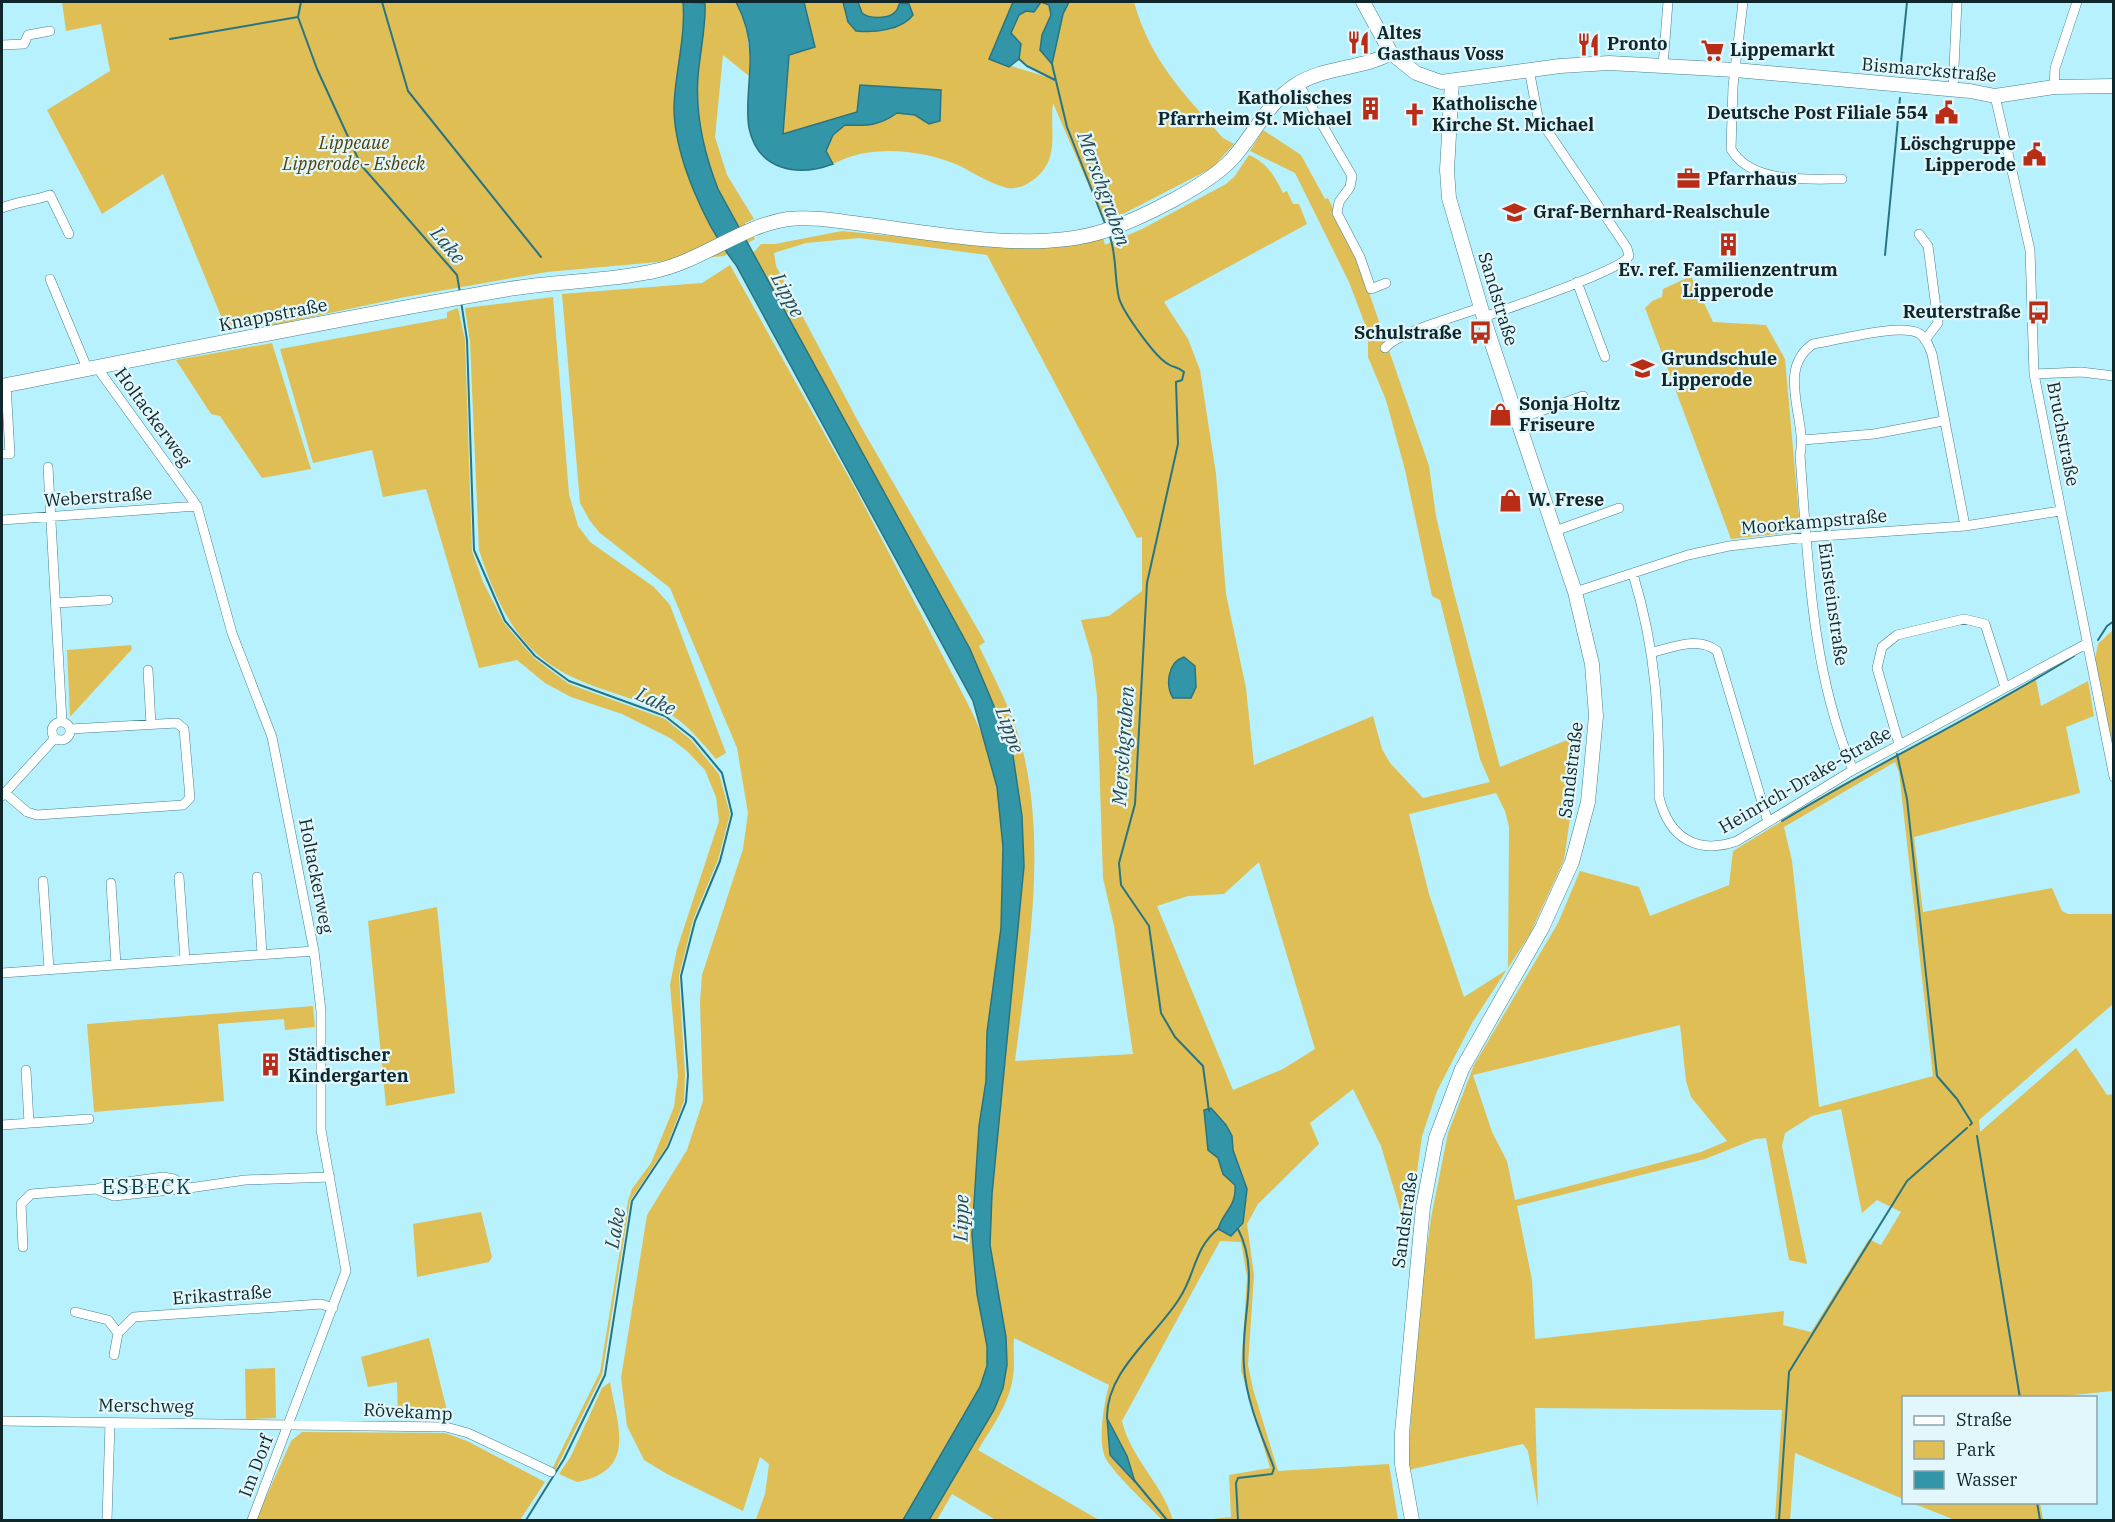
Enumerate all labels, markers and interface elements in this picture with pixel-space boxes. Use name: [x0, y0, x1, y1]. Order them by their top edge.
place label: Altes Gasthaus Voss: [1377, 21, 1504, 65]
restaurant icon: Altes Gasthaus Voss: [1346, 30, 1372, 56]
restaurant icon: Pronto: [1576, 31, 1602, 57]
place label: Pronto: [1607, 32, 1668, 55]
supermarket icon: Lippemarkt: [1699, 37, 1725, 63]
place label: Lippemarkt: [1730, 38, 1835, 61]
street label: Bismarckstraße: [1861, 52, 1997, 87]
place label: Katholisches Pfarrheim St. Michael: [1158, 86, 1352, 130]
place label: Katholische Kirche St. Michael: [1432, 92, 1594, 136]
building icon: Katholisches Pfarrheim St. Michael: [1357, 95, 1383, 121]
public building icon: Deutsche Post Filiale 554: [1933, 100, 1959, 126]
church icon: Katholische Kirche St. Michael: [1401, 101, 1427, 127]
place label: Deutsche Post Filiale 554: [1707, 101, 1928, 124]
water label: Merschgraben: [1071, 127, 1138, 250]
park label: Lippeaue Lipperode - Esbeck: [282, 131, 426, 175]
place label: Löschgruppe Lipperode: [1900, 132, 2016, 176]
public building icon: Löschgruppe Lipperode: [2021, 141, 2047, 167]
office icon: Pfarrhaus: [1676, 166, 1702, 192]
place label: Pfarrhaus: [1707, 167, 1797, 190]
school or university icon: Graf-Bernhard-Realschule: [1502, 199, 1528, 225]
place label: Graf-Bernhard-Realschule: [1533, 200, 1770, 223]
water label: Lake: [424, 219, 472, 269]
building icon: Ev. ref. Familienzentrum Lipperode: [1715, 231, 1741, 257]
street label: Sandstraße: [1473, 249, 1524, 349]
place label: Ev. ref. Familienzentrum Lipperode: [1618, 258, 1838, 302]
water label: Lippe: [765, 267, 811, 322]
street label: Knappstraße: [217, 293, 329, 336]
bus stop icon: Reuterstraße: [2026, 299, 2052, 325]
place label: Reuterstraße: [1903, 300, 2021, 323]
bus stop icon: Schulstraße: [1467, 320, 1493, 346]
place label: Schulstraße: [1354, 321, 1462, 344]
place label: Grundschule Lipperode: [1661, 347, 1777, 391]
school or university icon: Grundschule Lipperode: [1630, 356, 1656, 382]
street label: Holtackerweg: [110, 363, 197, 471]
street label: Bruchstraße: [2042, 380, 2085, 488]
place label: Sonja Holtz Friseure: [1519, 392, 1620, 436]
shop icon: Sonja Holtz Friseure: [1488, 401, 1514, 427]
street label: Weberstraße: [43, 481, 153, 512]
shop icon: W. Frese: [1497, 487, 1523, 513]
place label: W. Frese: [1528, 488, 1604, 511]
street label: Moorkampstraße: [1740, 504, 1888, 539]
street label: Einsteinstraße: [1813, 541, 1854, 667]
water label: Lake: [631, 679, 681, 722]
water label: Merschgraben: [1105, 685, 1140, 808]
water label: Lippe: [989, 702, 1031, 757]
street label: Sandstraße: [1553, 720, 1588, 819]
street label: Heinrich-Drake-Straße: [1714, 721, 1895, 838]
street label: Holtackerweg: [294, 816, 339, 936]
place label: Städtischer Kindergarten: [288, 1043, 409, 1087]
building icon: Städtischer Kindergarten: [257, 1052, 283, 1078]
street label: Sandstraße: [1386, 1170, 1423, 1269]
district label: ESBECK: [102, 1172, 192, 1200]
water label: Lippe: [947, 1194, 974, 1243]
water label: Lake: [597, 1205, 631, 1251]
street label: Erikastraße: [172, 1280, 272, 1309]
street label: Merschweg: [98, 1393, 194, 1418]
legend: [1902, 1396, 2097, 1504]
street label: Rövekamp: [363, 1398, 453, 1425]
text: Straße: [1956, 1408, 2012, 1431]
street label: Im Dorf: [233, 1430, 279, 1500]
text: Park: [1956, 1438, 1996, 1461]
text: Wasser: [1956, 1468, 2017, 1491]

